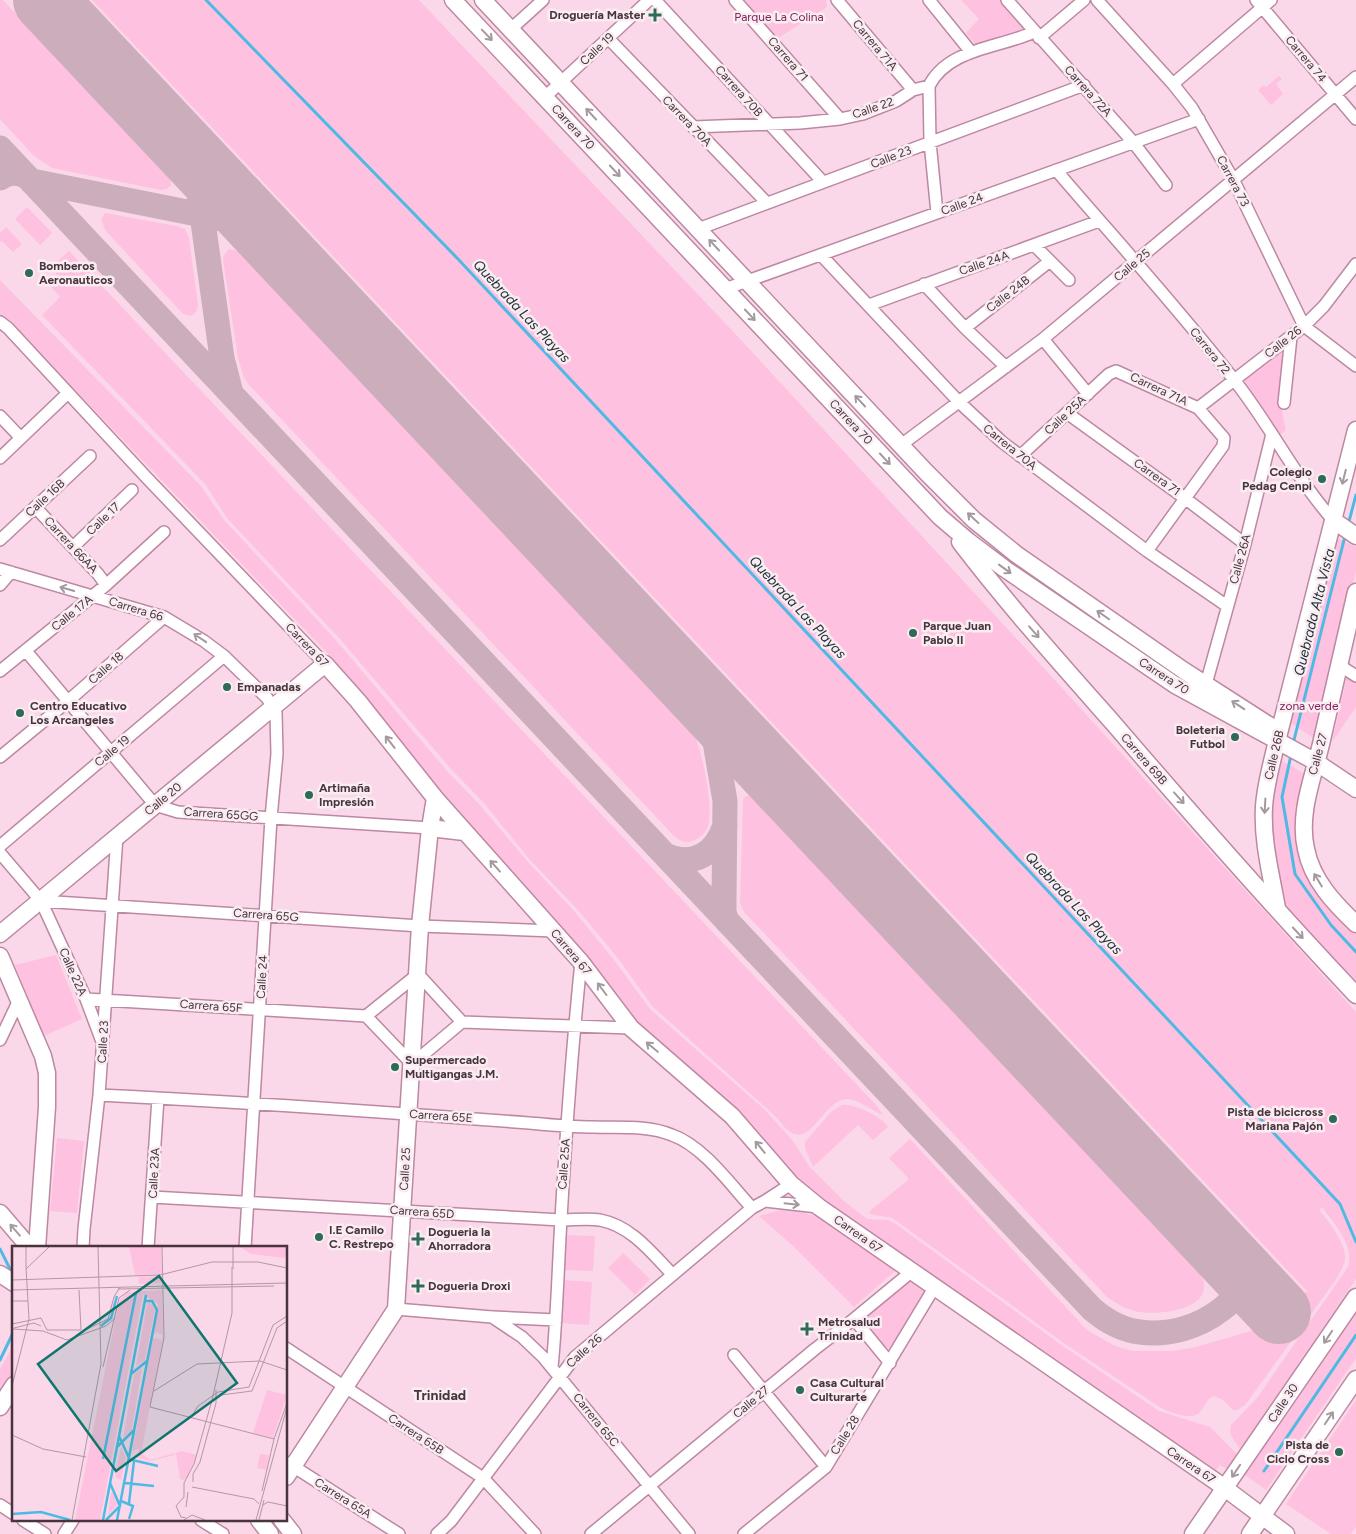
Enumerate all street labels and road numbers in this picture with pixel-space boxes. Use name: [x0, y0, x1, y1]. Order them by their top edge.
street label: Carrera 71A: [850, 17, 900, 73]
street label: Calle 19: [577, 30, 617, 68]
street label: Carrera 74: [1282, 33, 1330, 86]
street label: Carrera 71: [765, 34, 811, 84]
street label: Carrera 70B: [712, 63, 766, 119]
street label: Carrera 72A: [1061, 63, 1115, 119]
street label: Carrera 70A: [659, 93, 715, 149]
street label: Calle 22: [850, 94, 896, 122]
street label: Carrera 70: [549, 101, 598, 153]
street label: Calle 23: [869, 143, 913, 171]
street label: Carrera 73: [1214, 153, 1252, 209]
street label: Calle 24: [939, 190, 985, 218]
street label: Calle 25: [1111, 246, 1153, 284]
street label: Calle 24A: [957, 248, 1011, 278]
street label: Calle 24B: [984, 273, 1032, 315]
street label: Calle 26: [1262, 323, 1304, 361]
street label: Carrera 72: [1187, 325, 1233, 377]
street label: Carrera 71A: [1128, 370, 1190, 408]
street label: Calle 25A: [1041, 392, 1089, 438]
street label: Carrera 70: [827, 396, 876, 448]
street label: Carrera 70A: [980, 421, 1040, 473]
street label: Carrera 71: [1131, 455, 1183, 499]
street label: Calle 16B: [22, 476, 68, 520]
street label: Calle 17: [83, 499, 123, 538]
street label: Carrera 66AA: [41, 514, 101, 576]
street label: Calle 26A: [1227, 532, 1253, 586]
street label: Calle 17A: [49, 592, 95, 634]
street label: Carrera 66: [107, 594, 165, 624]
street label: Carrera 67: [283, 620, 332, 670]
street label: Calle 18: [86, 649, 126, 687]
street label: Carrera 70: [1136, 655, 1192, 697]
street label: Calle 26B: [1262, 729, 1286, 781]
street label: Carrera 69B: [1118, 730, 1170, 788]
street label: Calle 27: [1306, 731, 1330, 776]
street label: Calle 19: [92, 732, 132, 770]
street label: Calle 20: [142, 780, 185, 818]
street label: Carrera 65GG: [183, 804, 259, 824]
street label: Carrera 65G: [233, 906, 299, 924]
street label: Carrera 67: [548, 926, 595, 978]
street label: Calle 22A: [56, 946, 90, 998]
street label: Calle 24: [254, 954, 270, 999]
street label: Carrera 65F: [179, 997, 243, 1015]
street label: Calle 23: [95, 1020, 111, 1064]
street label: Carrera 65E: [409, 1107, 473, 1125]
street label: Calle 25A: [555, 1138, 573, 1190]
street label: Calle 23A: [146, 1147, 162, 1199]
street label: Calle 25: [397, 1147, 413, 1191]
street label: Carrera 65D: [389, 1203, 455, 1221]
street label: Carrera 67: [831, 1212, 885, 1256]
street label: Calle 26: [563, 1331, 605, 1371]
street label: Calle 30: [1265, 1381, 1301, 1425]
street label: Calle 27: [730, 1383, 772, 1421]
street label: Carrera 65C: [570, 1390, 622, 1450]
street label: Carrera 65B: [386, 1411, 446, 1457]
street label: Calle 28: [827, 1413, 863, 1457]
street label: Carrera 67: [1164, 1444, 1219, 1487]
street label: Carrera 65A: [312, 1475, 374, 1521]

